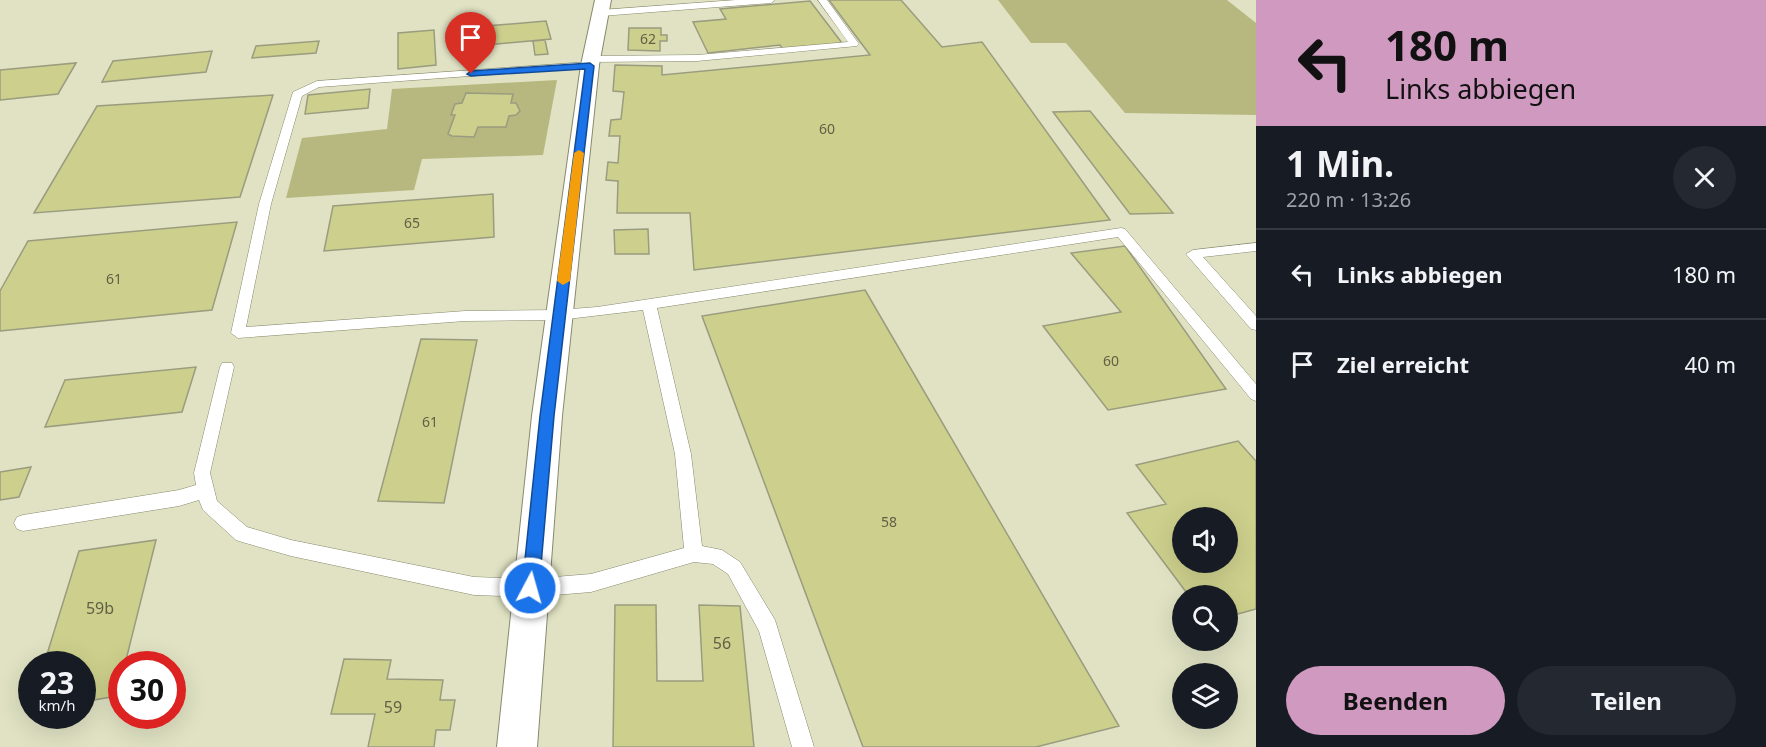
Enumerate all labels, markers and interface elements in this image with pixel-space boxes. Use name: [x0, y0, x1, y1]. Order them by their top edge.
pin: [445, 12, 496, 74]
text: 180 m: [1385, 16, 1509, 73]
icon: arrive: [454, 21, 487, 54]
icon: left: [1286, 24, 1364, 102]
house number: 62: [640, 29, 656, 48]
text: Links abbiegen: [1385, 70, 1576, 107]
house number: 60: [819, 119, 835, 138]
text: 1 Min.: [1286, 139, 1394, 188]
button: close: [1673, 146, 1736, 209]
text: 220 m · 13:26: [1286, 186, 1411, 213]
house number: 65: [404, 213, 420, 232]
icon: left: [1286, 258, 1319, 291]
text: Links abbiegen: [1337, 259, 1503, 289]
text: 180 m: [1672, 259, 1736, 289]
house number: 61: [106, 269, 122, 288]
icon: arrive: [1286, 348, 1319, 381]
text: Ziel erreicht: [1337, 349, 1469, 379]
text: 40 m: [1685, 349, 1736, 379]
house number: 60: [1103, 351, 1119, 370]
house number: 61: [422, 412, 438, 431]
map controls: [1172, 507, 1238, 729]
button: sound: [1172, 507, 1238, 573]
house number: 58: [881, 512, 897, 531]
position arrow: [498, 556, 562, 620]
button: search: [1172, 585, 1238, 651]
house number: 59b: [86, 597, 114, 619]
house number: 56: [713, 632, 731, 654]
speed limit sign: 30: [108, 651, 186, 729]
text: 23: [40, 662, 74, 703]
button: layers: [1172, 663, 1238, 729]
button: Beenden: [1286, 666, 1505, 735]
button: Teilen: [1517, 666, 1736, 735]
text: km/h: [39, 695, 75, 715]
house number: 59: [384, 696, 402, 718]

